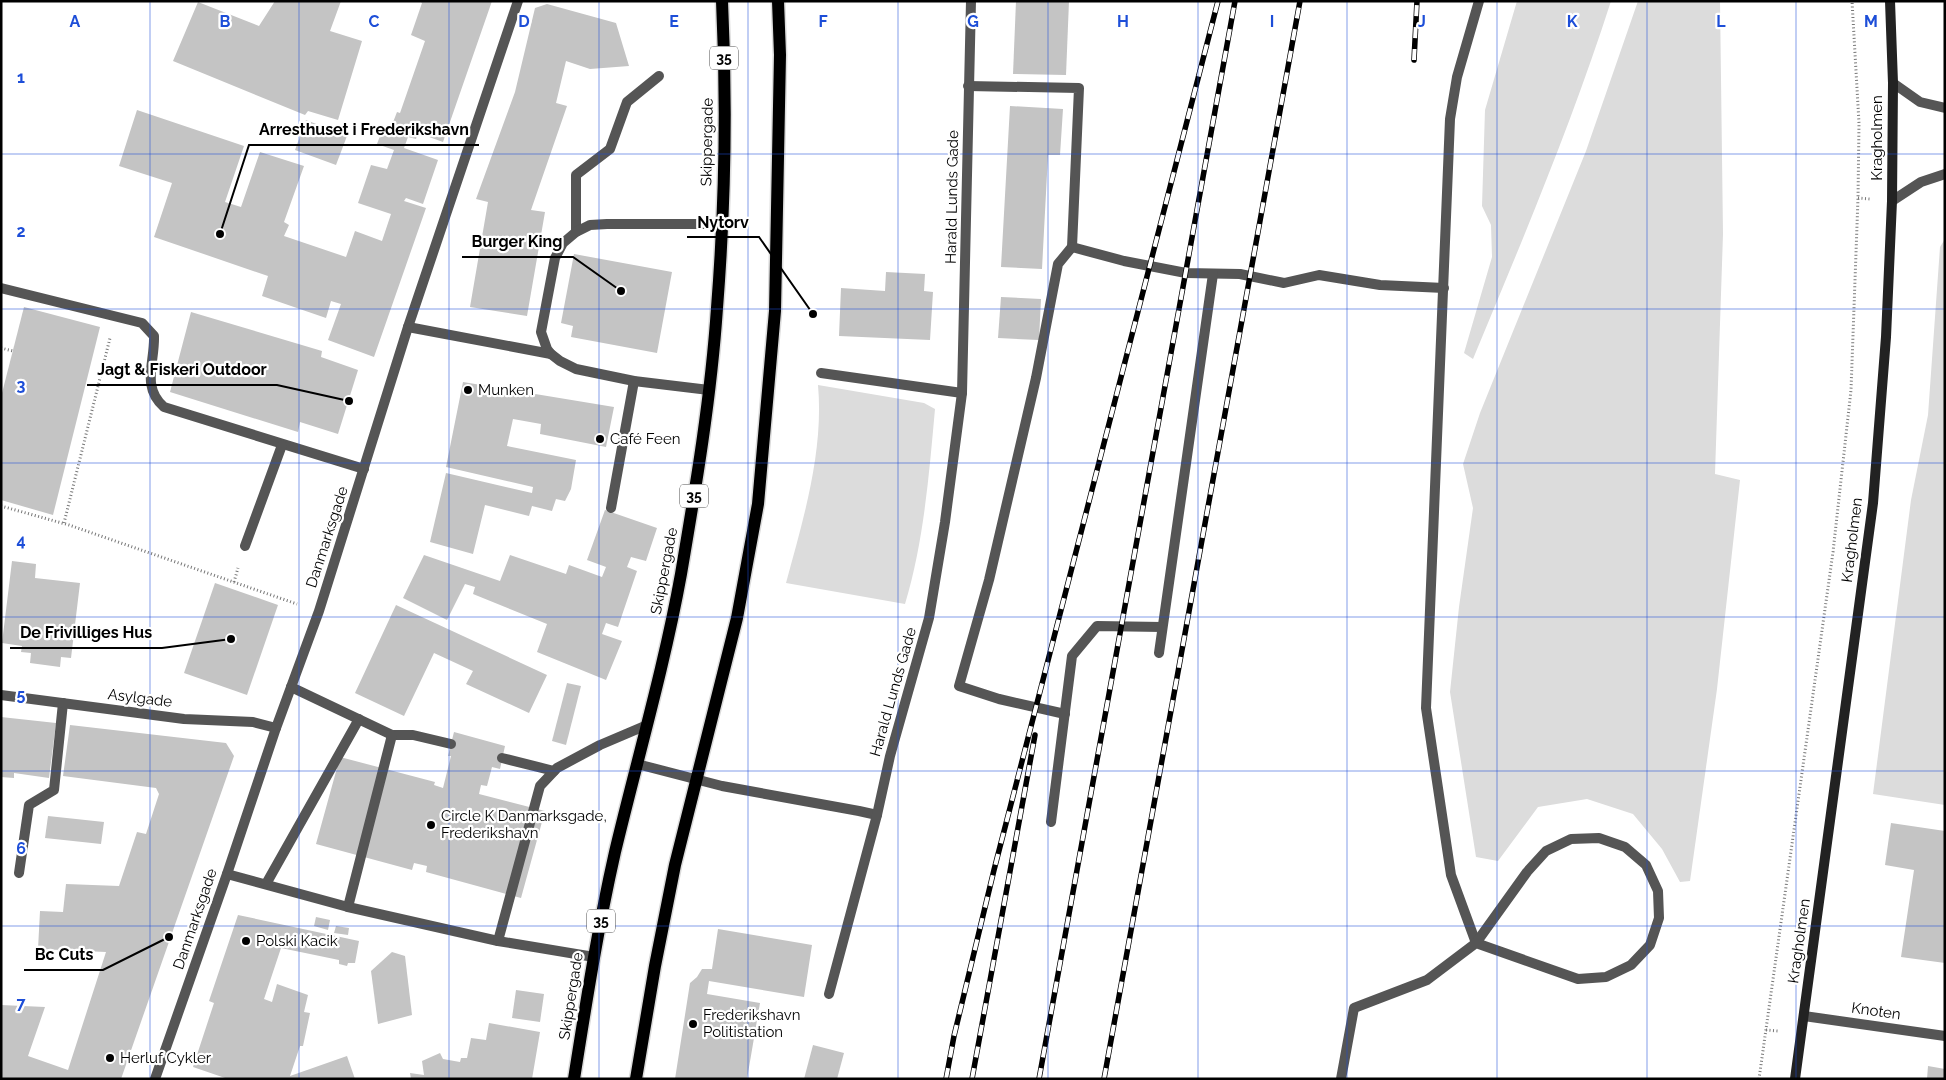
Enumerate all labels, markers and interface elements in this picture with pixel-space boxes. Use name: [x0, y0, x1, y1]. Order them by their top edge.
text: A: [70, 12, 81, 31]
text: B: [220, 12, 231, 31]
text: C: [369, 12, 380, 31]
text: D: [518, 12, 530, 31]
text: E: [669, 12, 679, 31]
text: F: [818, 12, 828, 31]
text: G: [967, 12, 979, 31]
text: H: [1117, 12, 1129, 31]
text: I: [1270, 12, 1274, 31]
text: J: [1418, 12, 1426, 31]
text: K: [1567, 12, 1578, 31]
text: L: [1716, 12, 1726, 31]
text: M: [1864, 12, 1878, 31]
road number: 35: [710, 46, 738, 70]
text: 1: [17, 68, 25, 87]
street label: Kragholmen: [1868, 95, 1886, 181]
street label: Skippergade: [697, 98, 717, 186]
callout: Arresthuset i Frederikshavn: [249, 114, 479, 145]
text: Arresthuset i Frederikshavn: [259, 120, 469, 139]
street label: Harald Lunds Gade: [942, 130, 962, 264]
callout: Nytorv: [687, 206, 759, 237]
text: Nytorv: [697, 213, 749, 232]
text: 2: [16, 222, 26, 241]
callout: Burger King: [462, 226, 573, 257]
text: Burger King: [472, 232, 562, 251]
callout: Jagt & Fiskeri Outdoor: [87, 354, 277, 385]
text: Jagt & Fiskeri Outdoor: [97, 360, 267, 379]
text: 3: [17, 376, 26, 395]
place label: Munken: [478, 381, 534, 399]
marker: Munken: [462, 384, 474, 396]
place label: Café Feen: [610, 430, 680, 448]
marker: Café Feen: [594, 433, 606, 445]
street label: Danmarksgade: [302, 484, 352, 590]
road number: 35: [680, 484, 708, 508]
street label: Kragholmen: [1838, 497, 1866, 583]
street label: Skippergade: [647, 526, 681, 616]
text: 4: [16, 531, 26, 550]
callout: De Frivilliges Hus: [10, 617, 162, 648]
text: De Frivilliges Hus: [20, 623, 152, 642]
street label: Harald Lunds Gade: [866, 625, 920, 759]
text: 5: [17, 685, 26, 704]
street label: Asylgade: [107, 685, 173, 711]
place label: Circle K Danmarksgade, Frederikshavn: [441, 807, 607, 842]
marker: Circle K Danmarksgade, Frederikshavn: [425, 819, 437, 831]
text: 6: [16, 839, 26, 858]
street label: Danmarksgade: [169, 866, 221, 972]
street label: Kragholmen: [1784, 897, 1814, 985]
road number: 35: [587, 909, 615, 932]
place label: Polski Kacik: [256, 932, 338, 950]
marker: Polski Kacik: [240, 935, 252, 947]
callout: Bc Cuts: [24, 939, 103, 970]
text: Bc Cuts: [35, 945, 93, 964]
street label: Skippergade: [555, 951, 587, 1041]
text: 7: [17, 994, 26, 1013]
street label: Knoten: [1850, 999, 1902, 1023]
place label: Frederikshavn Politistation: [703, 1006, 800, 1041]
marker: Frederikshavn Politistation: [687, 1018, 699, 1030]
place label: Herluf Cykler: [120, 1049, 212, 1067]
marker: Herluf Cykler: [104, 1052, 116, 1064]

